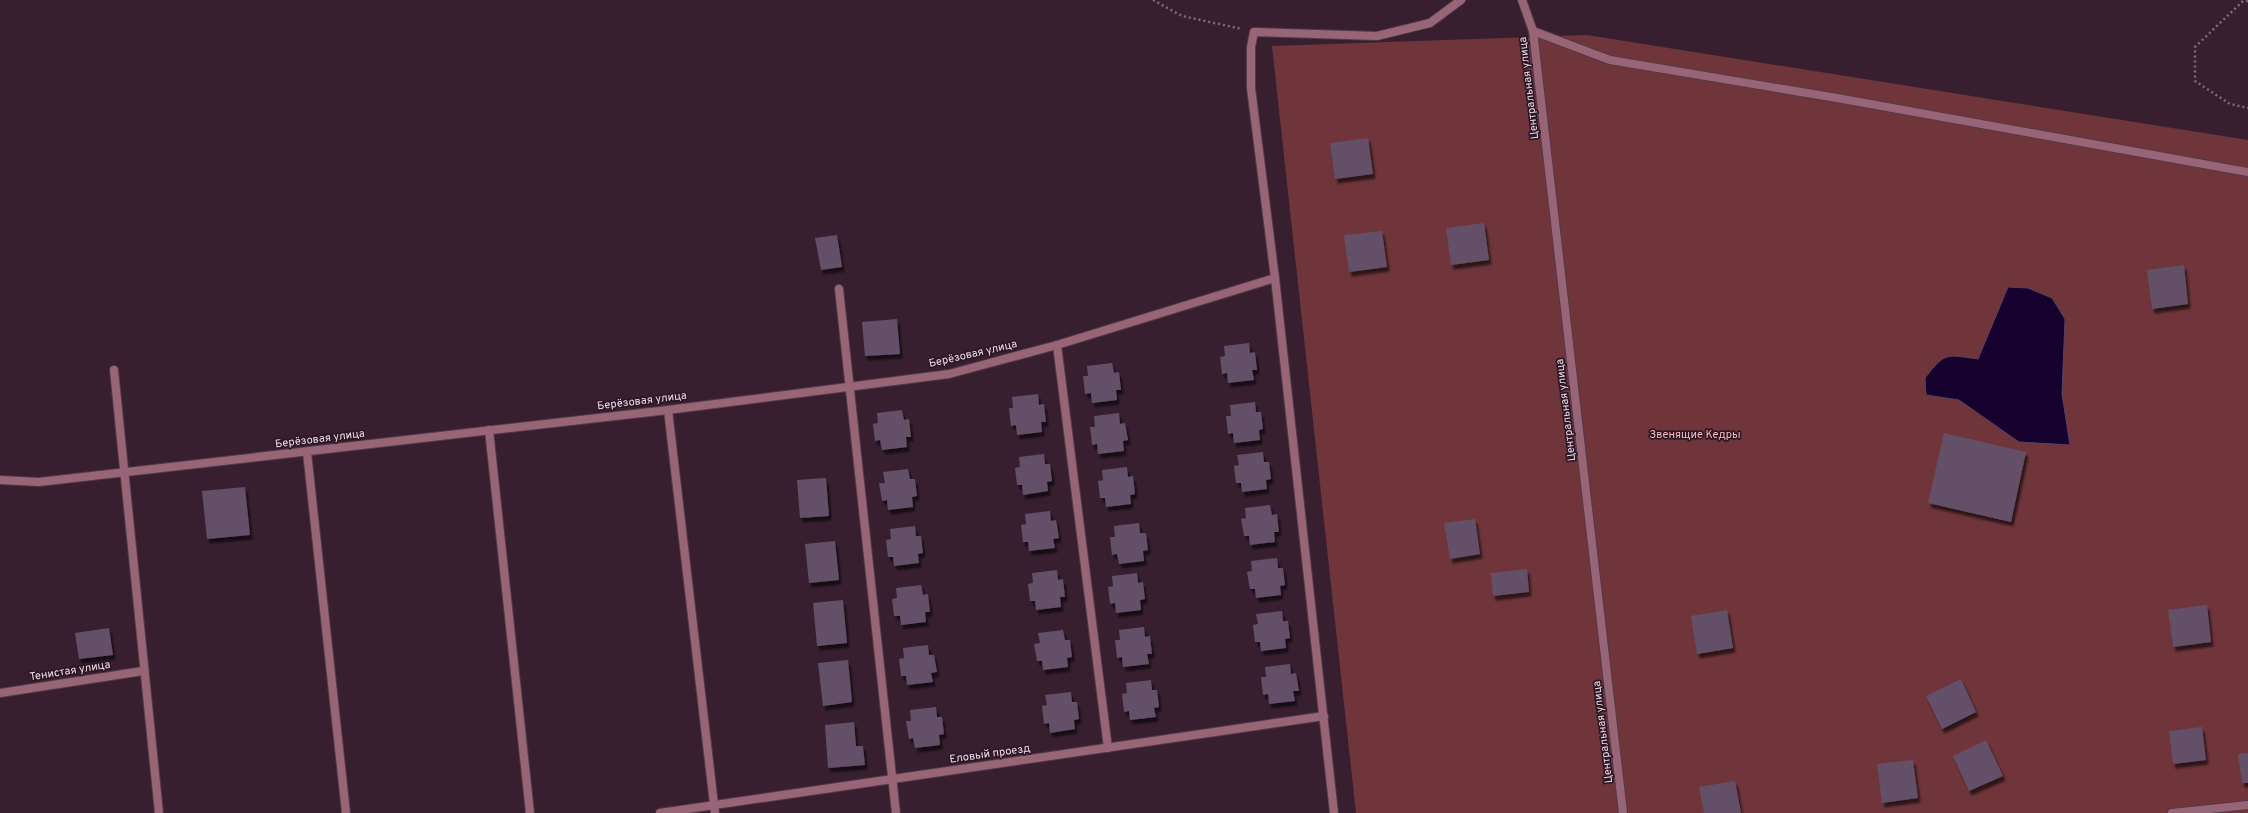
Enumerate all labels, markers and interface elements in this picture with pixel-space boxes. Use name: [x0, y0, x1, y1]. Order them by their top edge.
street label: Центральная улица: [1516, 36, 1542, 140]
street label: Берёзовая улица: [927, 337, 1019, 371]
street label: Центральная улица: [1553, 358, 1579, 462]
street label: Берёзовая улица: [596, 389, 688, 413]
street label: Берёзовая улица: [274, 427, 366, 451]
park label: Звенящие Кедры: [1649, 428, 1741, 442]
street label: Тенистая улица: [29, 658, 112, 684]
street label: Центральная улица: [1590, 680, 1616, 784]
street label: Еловый проезд: [949, 741, 1031, 767]

